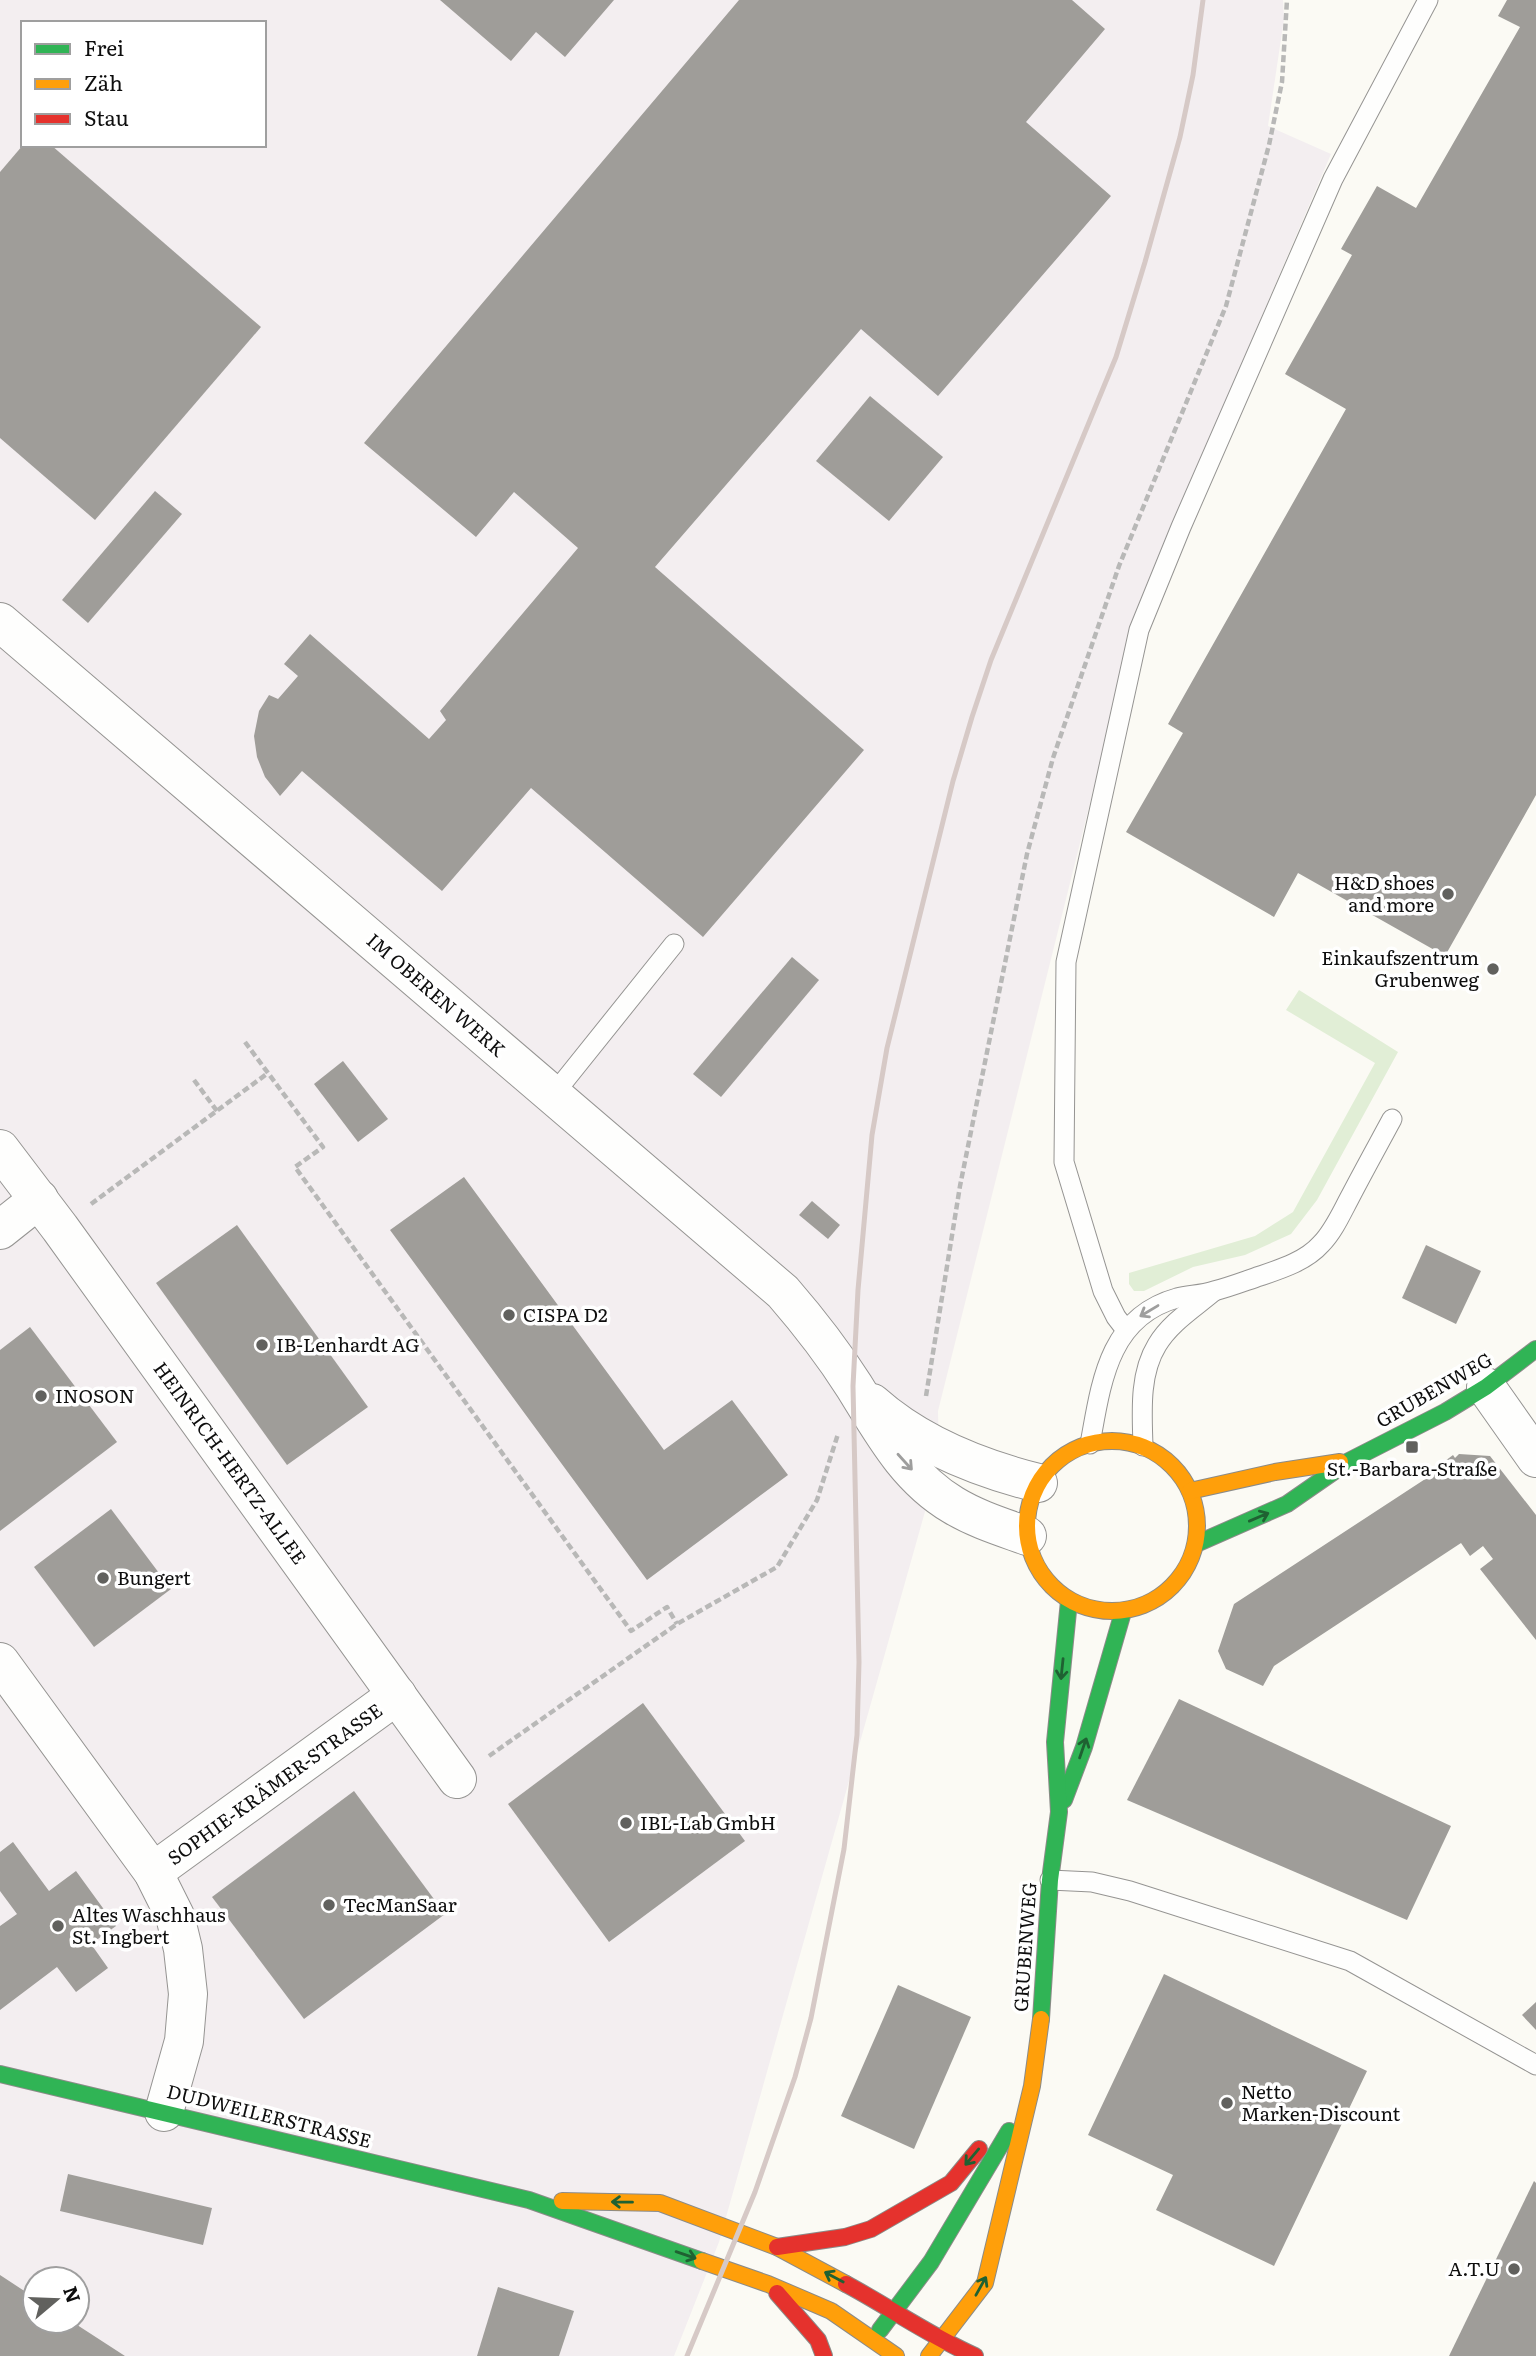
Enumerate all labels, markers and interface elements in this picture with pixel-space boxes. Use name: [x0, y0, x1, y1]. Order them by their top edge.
legend: [21, 21, 266, 147]
text: Frei: [84, 31, 124, 62]
text: Zäh: [84, 66, 123, 97]
text: Stau: [84, 101, 129, 132]
place label: H&D shoes and more: [1334, 868, 1434, 918]
marker: H&D shoes and more: [1440, 886, 1456, 902]
street label: IM OBEREN WERK: [361, 926, 512, 1063]
place label: Einkaufszentrum Grubenweg: [1321, 943, 1479, 993]
marker: Einkaufszentrum Grubenweg: [1485, 961, 1501, 977]
place label: CISPA D2: [523, 1300, 608, 1328]
one-way arrow: [1140, 1304, 1160, 1318]
marker: CISPA D2: [501, 1307, 517, 1323]
place label: IB-Lenhardt AG: [276, 1330, 420, 1358]
marker: IB-Lenhardt AG: [254, 1337, 270, 1353]
street label: GRUBENWEG: [1370, 1345, 1497, 1434]
street label: HEINRICH-HERTZ-ALLEE: [148, 1355, 314, 1569]
place label: INOSON: [55, 1381, 135, 1409]
marker: INOSON: [33, 1388, 49, 1404]
marker: St.-Barbara-Straße: [1404, 1439, 1420, 1455]
one-way arrow: [897, 1453, 913, 1471]
place label: St.-Barbara-Straße: [1327, 1454, 1497, 1482]
one-way arrow: [1248, 1509, 1269, 1522]
place label: Bungert: [117, 1563, 191, 1591]
marker: Bungert: [95, 1570, 111, 1586]
one-way arrow: [1055, 1657, 1068, 1680]
street label: SOPHIE-KRÄMER-STRASSE: [161, 1696, 388, 1871]
one-way arrow: [1078, 1737, 1091, 1759]
place label: IBL-Lab GmbH: [640, 1808, 776, 1836]
marker: IBL-Lab GmbH: [618, 1815, 634, 1831]
street label: GRUBENWEG: [1006, 1881, 1043, 2013]
place label: TecManSaar: [343, 1890, 457, 1918]
marker: TecManSaar: [321, 1897, 337, 1913]
place label: Altes Waschhaus St. Ingbert: [72, 1900, 226, 1950]
marker: Altes Waschhaus St. Ingbert: [50, 1918, 66, 1934]
street label: DUDWEILERSTRASSE: [164, 2076, 375, 2154]
place label: Netto Marken-Discount: [1241, 2077, 1401, 2127]
marker: Netto Marken-Discount: [1219, 2095, 1235, 2111]
one-way arrow: [965, 2148, 980, 2166]
one-way arrow: [611, 2195, 634, 2209]
one-way arrow: [674, 2250, 696, 2262]
place label: A.T.U: [1448, 2254, 1500, 2282]
marker: A.T.U: [1506, 2261, 1522, 2277]
north arrow: [21, 2265, 91, 2335]
one-way arrow: [824, 2270, 844, 2284]
one-way arrow: [974, 2276, 988, 2296]
text: N: [57, 2282, 89, 2306]

